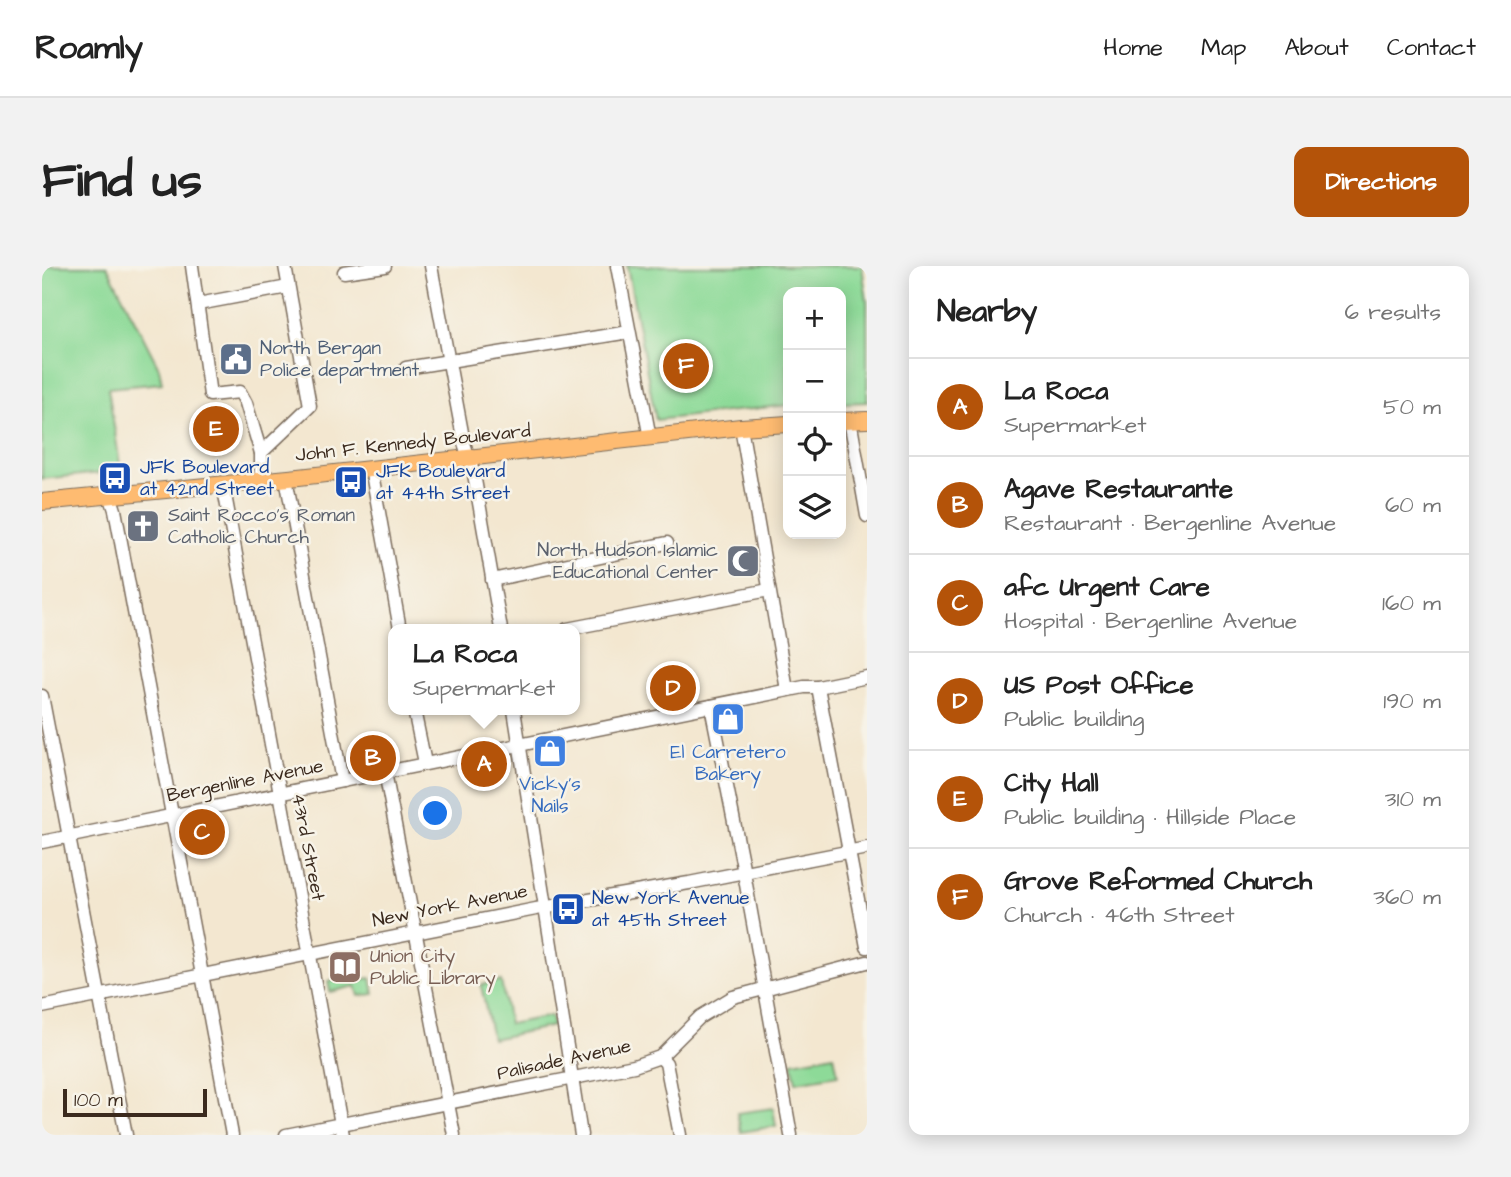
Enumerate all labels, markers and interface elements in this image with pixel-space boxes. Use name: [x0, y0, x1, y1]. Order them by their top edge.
text: Roamly: [35, 25, 143, 71]
text: Home: [1103, 31, 1163, 65]
text: Map: [1201, 31, 1246, 65]
text: About: [1284, 31, 1349, 65]
text: Contact: [1387, 31, 1476, 65]
button: Directions: [1294, 147, 1469, 217]
text: Find us: [42, 148, 202, 216]
map controls: [783, 287, 846, 539]
button: +: [783, 287, 846, 350]
text: Nearby: [937, 291, 1037, 333]
text: 6 results: [1345, 296, 1441, 328]
place label: North Bergan Police department: [260, 335, 420, 384]
public building icon: North Bergan Police department: [217, 340, 255, 378]
pin: F: [663, 340, 709, 392]
button: −: [783, 350, 846, 413]
text: La Roca: [1004, 373, 1108, 409]
text: A: [953, 391, 967, 423]
text: 50 m: [1383, 391, 1441, 423]
pin: E: [193, 403, 239, 455]
text: Supermarket: [1004, 409, 1147, 441]
button: locate: [783, 413, 846, 476]
street label: John F. Kennedy Boulevard: [294, 417, 532, 470]
place label: JFK Boulevard at 42nd Street: [140, 454, 275, 503]
place label: JFK Boulevard at 44th Street: [376, 458, 510, 507]
bus stop icon: JFK Boulevard at 42nd Street: [96, 459, 134, 497]
bus stop icon: JFK Boulevard at 44th Street: [332, 463, 370, 501]
text: Agave Restaurante: [1004, 471, 1233, 507]
button: layers: [783, 476, 846, 539]
text: B: [952, 489, 968, 521]
text: 60 m: [1385, 489, 1441, 521]
place label: Saint Rocco's Roman Catholic Church: [168, 502, 355, 551]
church icon: Saint Rocco's Roman Catholic Church: [124, 507, 162, 545]
text: Restaurant · Bergenline Avenue: [1004, 507, 1336, 539]
place label: North Hudson Islamic Educational Center: [537, 537, 719, 586]
mosque icon: North Hudson Islamic Educational Center: [724, 542, 762, 580]
text: afc Urgent Care: [1004, 569, 1210, 605]
text: C: [952, 587, 968, 619]
text: 160 m: [1382, 587, 1441, 619]
text: Hospital · Bergenline Avenue: [1004, 605, 1297, 637]
popup: [388, 624, 580, 715]
text: La Roca: [413, 636, 517, 672]
pin: D: [650, 662, 696, 714]
text: US Post Office: [1004, 667, 1194, 703]
text: Supermarket: [413, 672, 555, 704]
text: D: [953, 685, 967, 717]
text: 190 m: [1383, 685, 1441, 717]
shop icon: El Carretero Bakery: [709, 700, 747, 738]
text: Public building: [1004, 703, 1144, 735]
pin: B: [350, 732, 396, 784]
shop icon: Vicky's Nails: [531, 732, 569, 770]
pin: A: [461, 738, 507, 790]
place label: El Carretero Bakery: [670, 739, 786, 789]
street label: Bergenline Avenue: [164, 753, 326, 810]
text: City Hall: [1004, 765, 1099, 801]
place label: Vicky's Nails: [519, 771, 581, 820]
text: E: [953, 783, 967, 815]
text: 310 m: [1385, 783, 1441, 815]
street label: 43rd Street: [284, 791, 332, 903]
your location: [418, 796, 452, 830]
text: Public building · Hillside Place: [1004, 801, 1296, 833]
pin: C: [179, 806, 225, 858]
text: Grove Reformed Church: [1004, 863, 1312, 899]
street label: New York Avenue: [370, 878, 530, 934]
text: F: [952, 881, 968, 913]
text: 360 m: [1373, 881, 1441, 913]
place label: New York Avenue at 45th Street: [592, 885, 750, 934]
bus stop icon: New York Avenue at 45th Street: [549, 890, 587, 928]
text: Church · 46th Street: [1004, 899, 1235, 931]
place label: Union City Public Library: [370, 943, 496, 993]
library icon: Union City Public Library: [326, 948, 364, 986]
street label: Palisade Avenue: [495, 1033, 633, 1087]
scale bar: [63, 1086, 206, 1118]
text: 100 m: [74, 1087, 123, 1114]

